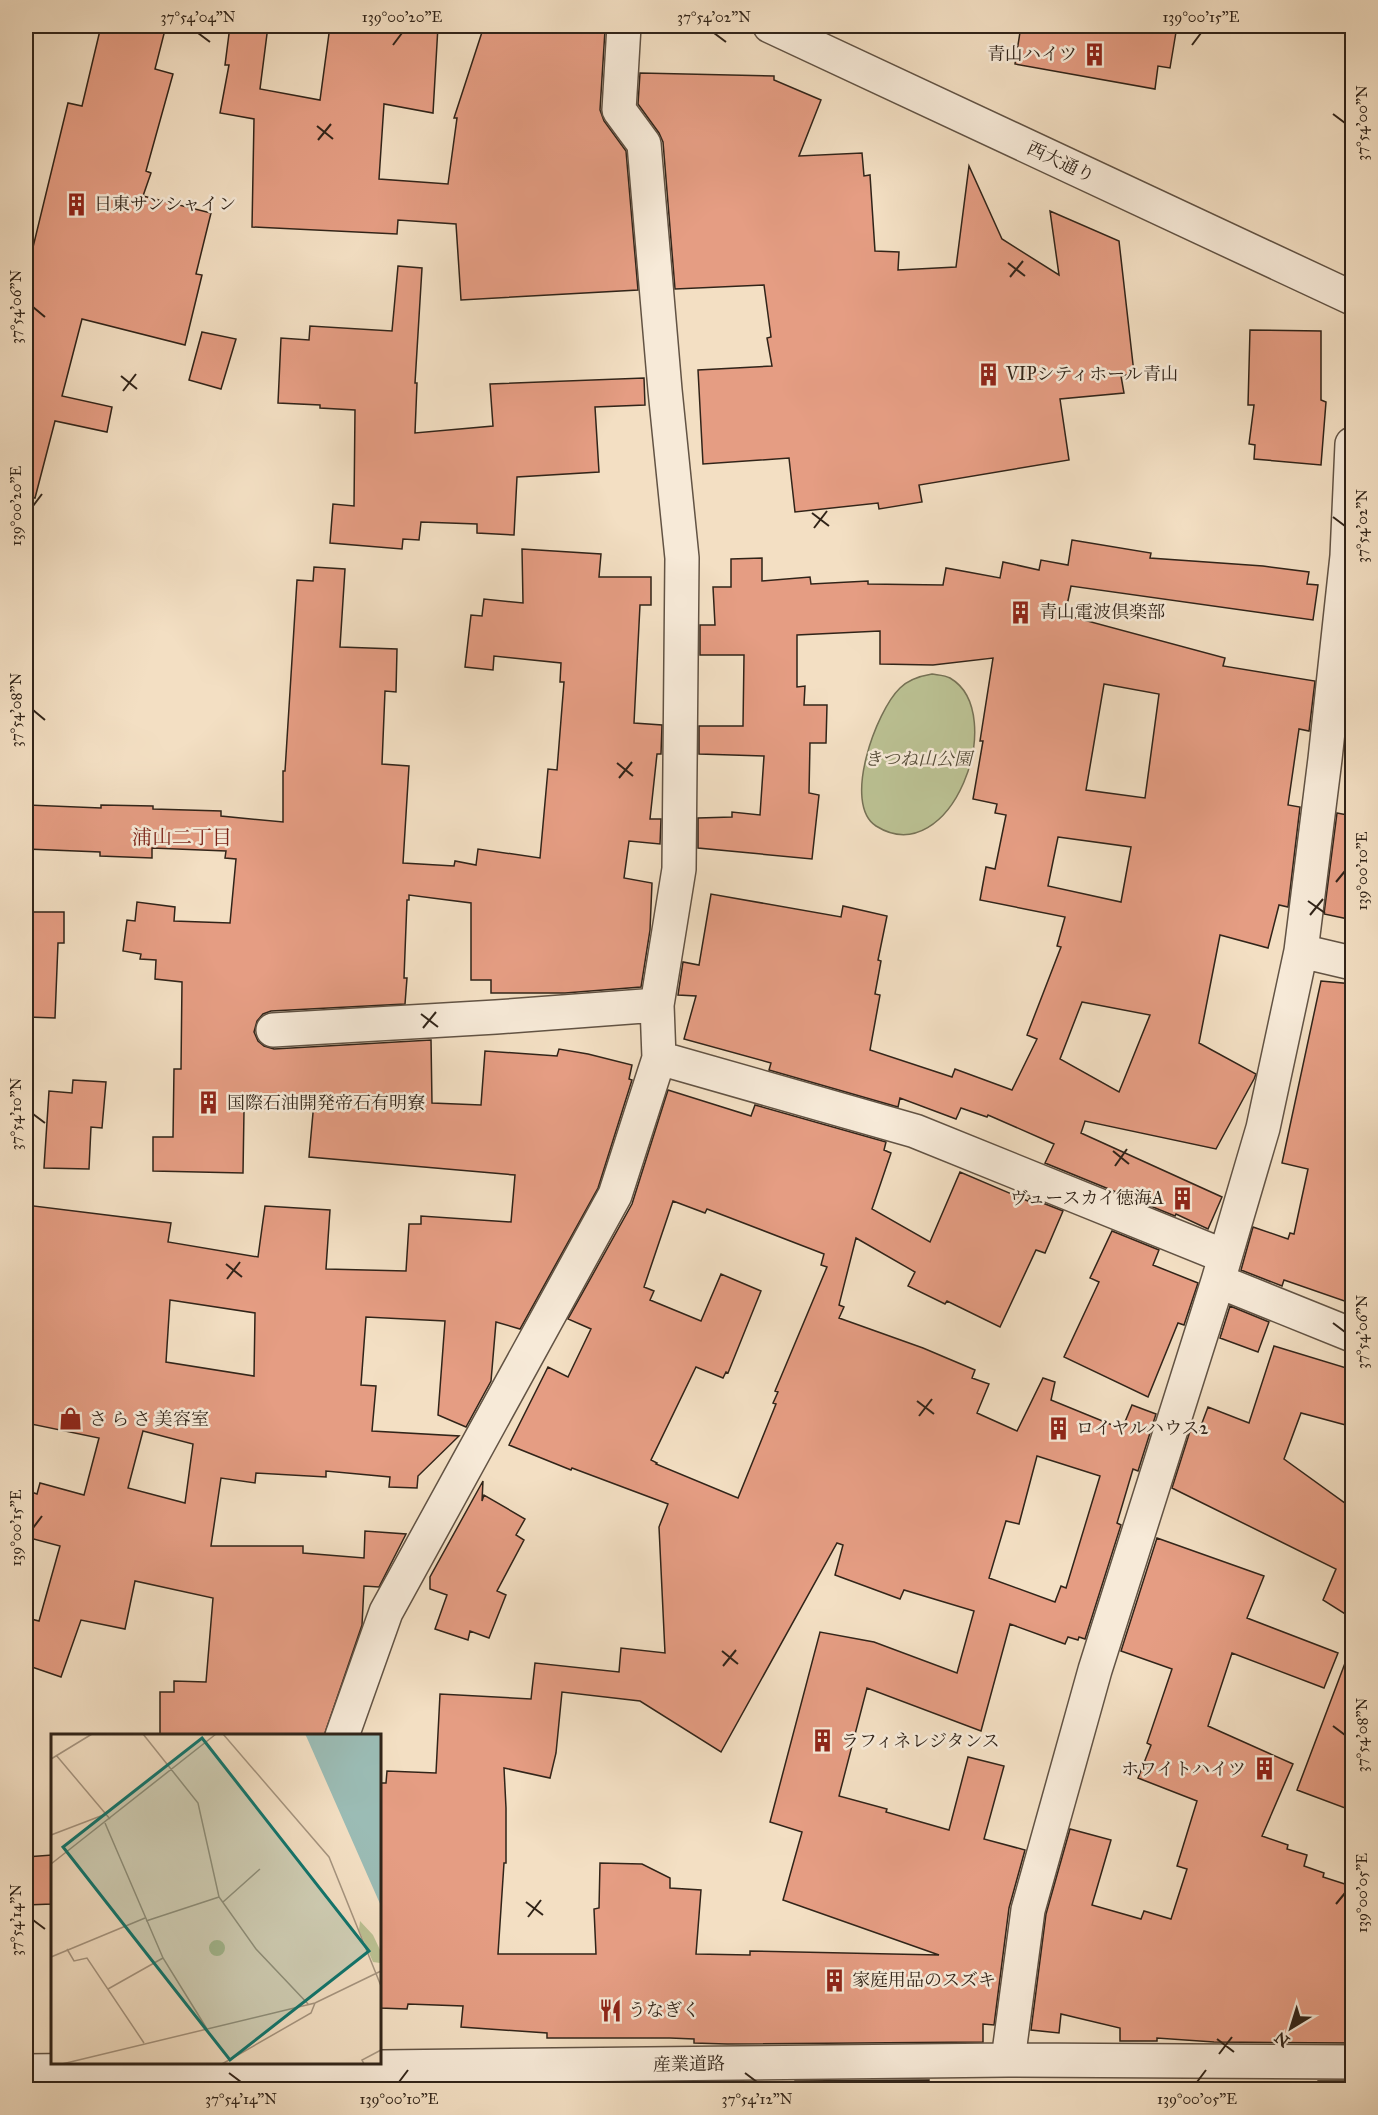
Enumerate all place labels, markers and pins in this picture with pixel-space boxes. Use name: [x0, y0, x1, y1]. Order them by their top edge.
building icon: 青山ハイツ: [1082, 41, 1108, 67]
place label: 青山ハイツ: [987, 43, 1077, 65]
building icon: 日東サンシャイン: [63, 191, 89, 217]
place label: 日東サンシャイン: [94, 193, 236, 215]
building icon: VIPシティホール青山: [975, 361, 1001, 387]
place label: VIPシティホール青山: [1005, 363, 1179, 385]
building icon: 青山電波倶楽部: [1008, 599, 1034, 625]
place label: 青山電波倶楽部: [1039, 601, 1165, 623]
building icon: 国際石油開発帝石有明寮: [196, 1090, 222, 1116]
place label: 国際石油開発帝石有明寮: [227, 1092, 425, 1114]
building icon: ヴュースカイ徳海A: [1169, 1185, 1195, 1211]
place label: ヴュースカイ徳海A: [1010, 1187, 1164, 1209]
shop icon: さ ら さ 美容室: [58, 1406, 84, 1432]
place label: さ ら さ 美容室: [89, 1408, 209, 1430]
building icon: ロイヤルハウス2: [1045, 1415, 1071, 1441]
place label: ロイヤルハウス2: [1076, 1417, 1208, 1439]
building icon: ラフィネレジタンス: [810, 1728, 836, 1754]
place label: ラフィネレジタンス: [841, 1730, 1000, 1752]
building icon: ホワイトハイツ: [1251, 1756, 1277, 1782]
place label: ホワイトハイツ: [1121, 1758, 1246, 1780]
building icon: 家庭用品のスズキ: [821, 1967, 847, 1993]
place label: 家庭用品のスズキ: [852, 1969, 996, 1991]
restaurant icon: うなぎく: [597, 1997, 623, 2023]
place label: うなぎく: [628, 1999, 700, 2021]

